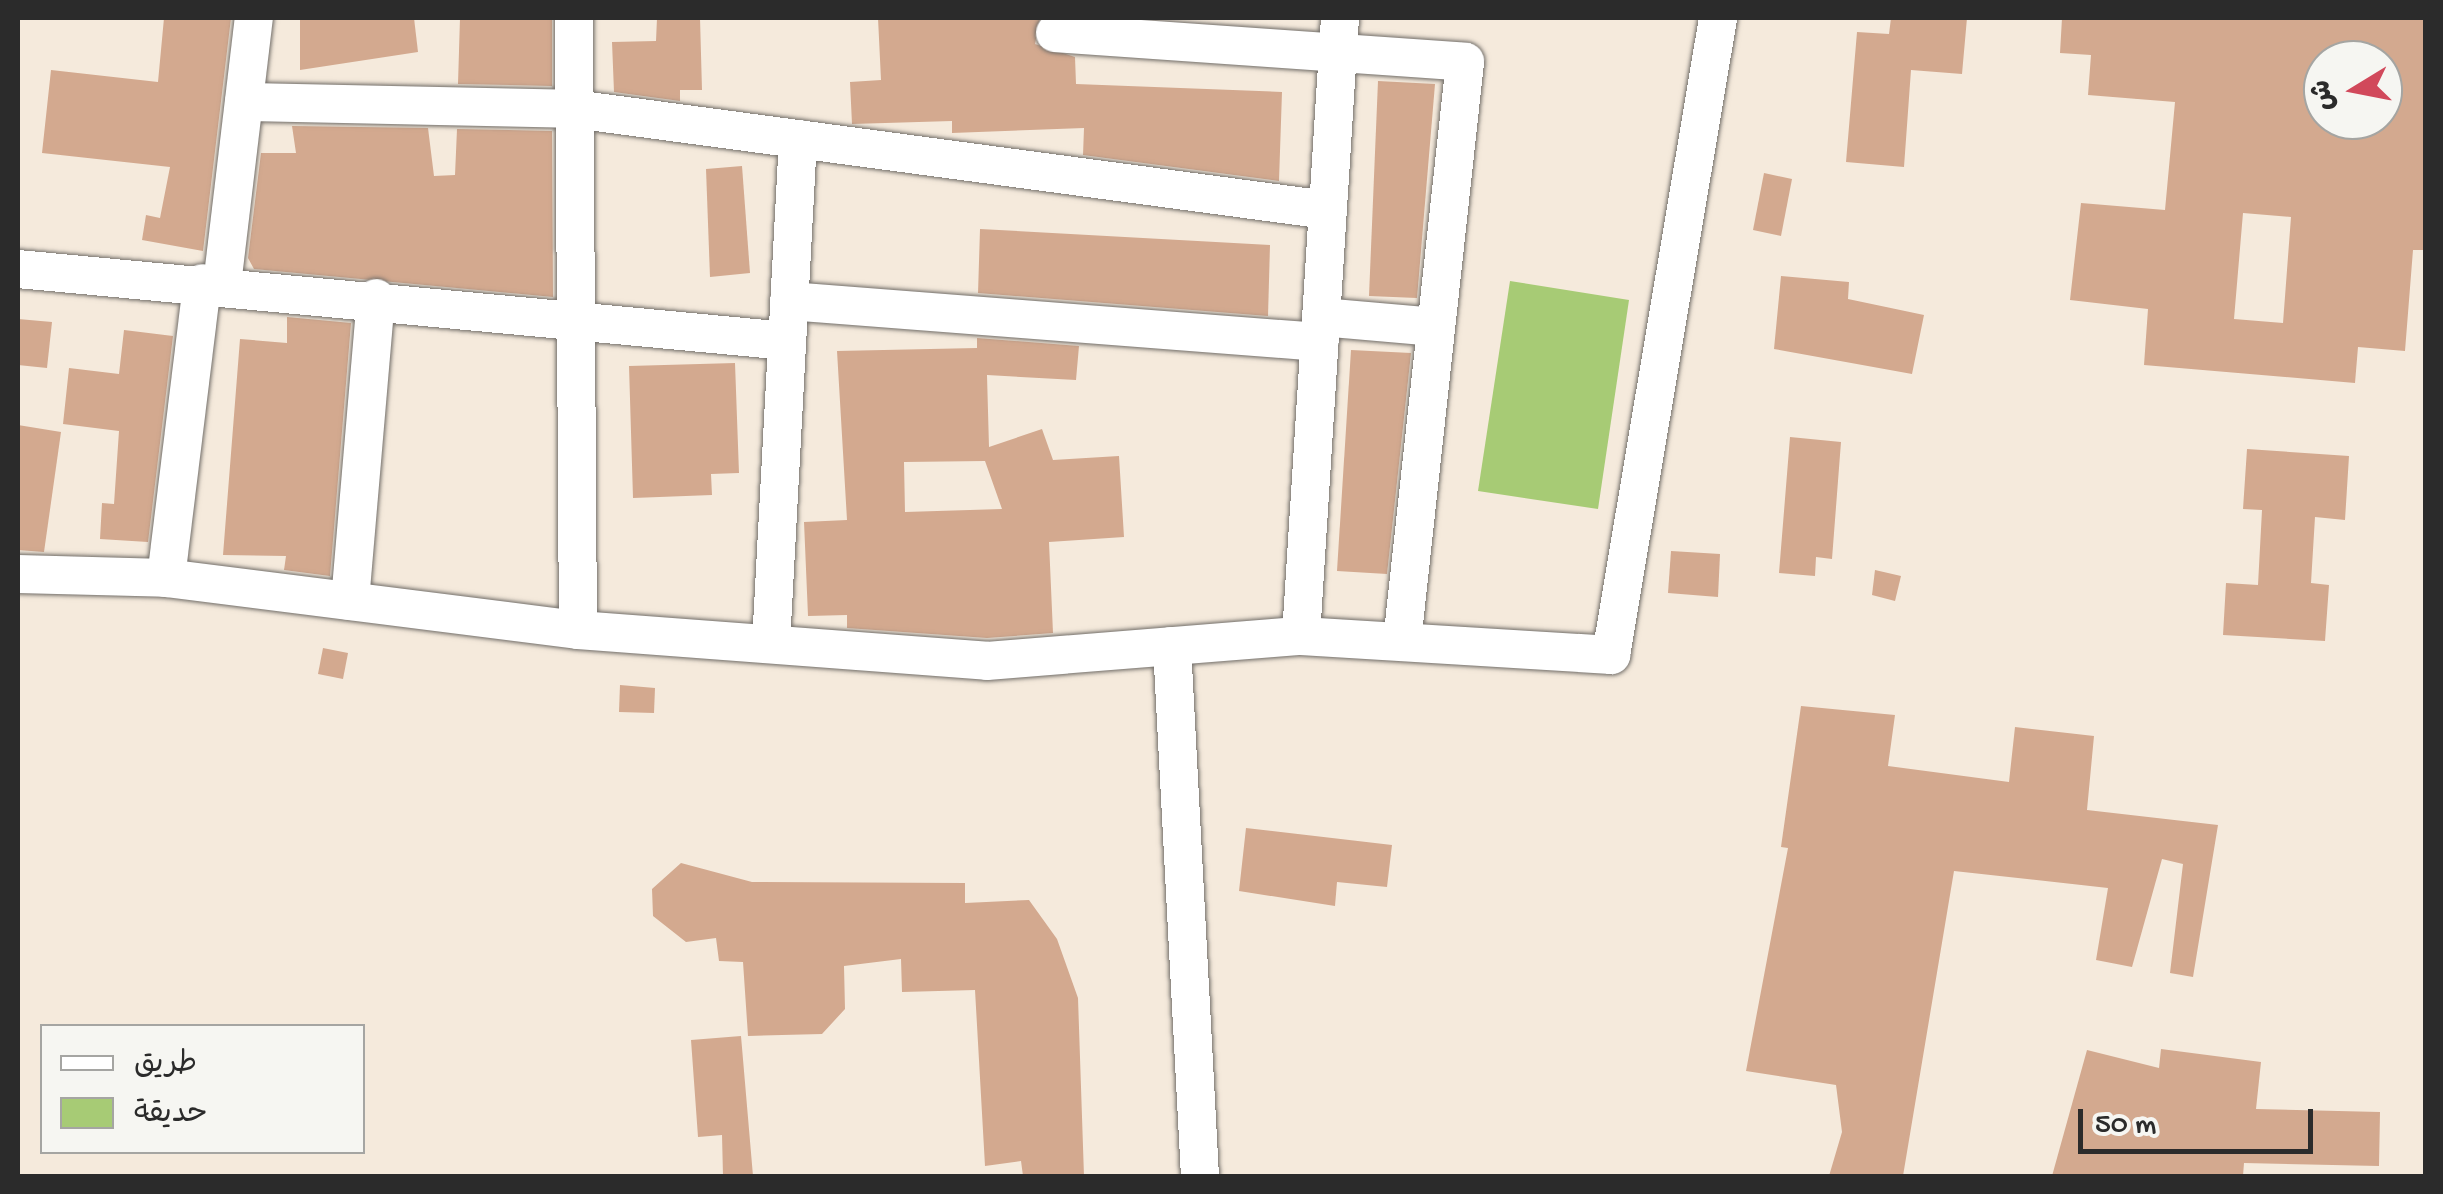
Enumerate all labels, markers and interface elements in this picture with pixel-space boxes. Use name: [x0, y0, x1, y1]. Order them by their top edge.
north arrow: [2303, 40, 2403, 140]
text: ش: [2306, 77, 2344, 113]
legend: [40, 1024, 365, 1154]
text: طريق: [134, 1048, 197, 1083]
scale bar: [2083, 1089, 2318, 1151]
text: حديقة: [134, 1098, 208, 1133]
text: 50 m: [2095, 1109, 2156, 1144]

